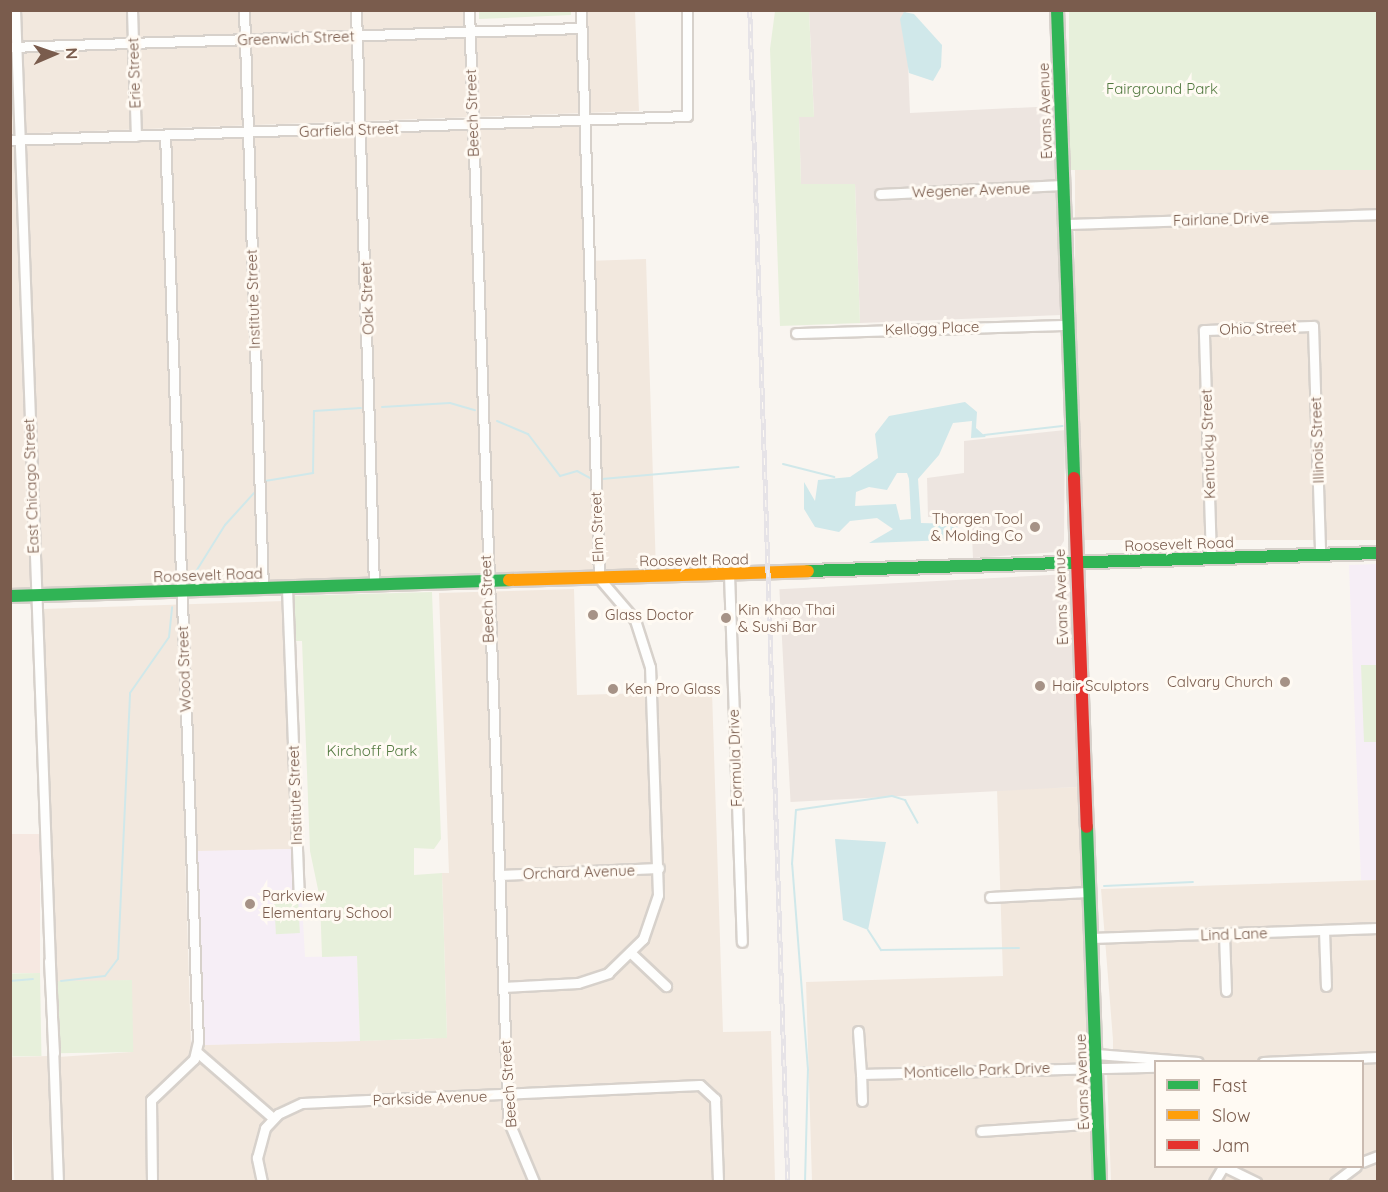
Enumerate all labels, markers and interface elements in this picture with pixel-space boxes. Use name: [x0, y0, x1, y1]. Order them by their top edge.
north arrow: [24, 24, 84, 84]
street label: Greenwich Street: [237, 27, 355, 49]
street label: Erie Street: [124, 37, 144, 109]
text: N: [62, 47, 82, 60]
street label: Evans Avenue: [1034, 63, 1056, 159]
street label: Beech Street: [461, 69, 483, 157]
park label: Fairground Park: [1106, 80, 1218, 98]
street label: Garfield Street: [299, 119, 399, 141]
street label: Wegener Avenue: [911, 179, 1031, 201]
street label: Fairlane Drive: [1173, 208, 1269, 230]
street label: Institute Street: [242, 249, 264, 349]
street label: Oak Street: [357, 261, 377, 335]
street label: Kellogg Place: [884, 317, 980, 339]
street label: Ohio Street: [1219, 318, 1297, 338]
street label: Kentucky Street: [1197, 389, 1219, 499]
street label: Illinois Street: [1306, 396, 1328, 484]
street label: East Chicago Street: [20, 418, 42, 554]
street label: Elm Street: [587, 491, 607, 563]
place label: Thorgen Tool & Molding Co: [931, 509, 1023, 544]
marker: Thorgen Tool & Molding Co: [1028, 520, 1042, 534]
street label: Roosevelt Road: [1124, 533, 1234, 555]
street label: Evans Avenue: [1050, 549, 1072, 645]
street label: Roosevelt Road: [639, 550, 749, 570]
street label: Beech Street: [476, 555, 498, 643]
street label: Roosevelt Road: [153, 564, 263, 586]
place label: Kin Khao Thai & Sushi Bar: [738, 600, 835, 635]
place label: Glass Doctor: [605, 606, 694, 624]
marker: Glass Doctor: [586, 608, 600, 622]
marker: Kin Khao Thai & Sushi Bar: [719, 611, 733, 625]
street label: Wood Street: [173, 625, 195, 713]
place label: Calvary Church: [1167, 673, 1273, 691]
marker: Calvary Church: [1278, 675, 1292, 689]
place label: Hair Sculptors: [1052, 677, 1149, 695]
marker: Hair Sculptors: [1033, 679, 1047, 693]
place label: Ken Pro Glass: [625, 680, 721, 698]
marker: Ken Pro Glass: [606, 682, 620, 696]
street label: Formula Drive: [724, 709, 746, 807]
park label: Kirchoff Park: [327, 742, 417, 760]
street label: Institute Street: [284, 745, 306, 845]
street label: Orchard Avenue: [523, 861, 635, 883]
place label: Parkview Elementary School: [262, 886, 392, 921]
marker: Parkview Elementary School: [243, 897, 257, 911]
street label: Lind Lane: [1200, 924, 1268, 944]
street label: Evans Avenue: [1071, 1034, 1093, 1130]
street label: Beech Street: [496, 1039, 520, 1129]
street label: Monticello Park Drive: [903, 1058, 1051, 1082]
legend: [1154, 1060, 1364, 1168]
text: Fast: [1212, 1074, 1247, 1097]
street label: Parkside Avenue: [372, 1087, 488, 1109]
text: Slow: [1212, 1104, 1250, 1127]
text: Jam: [1212, 1134, 1250, 1157]

